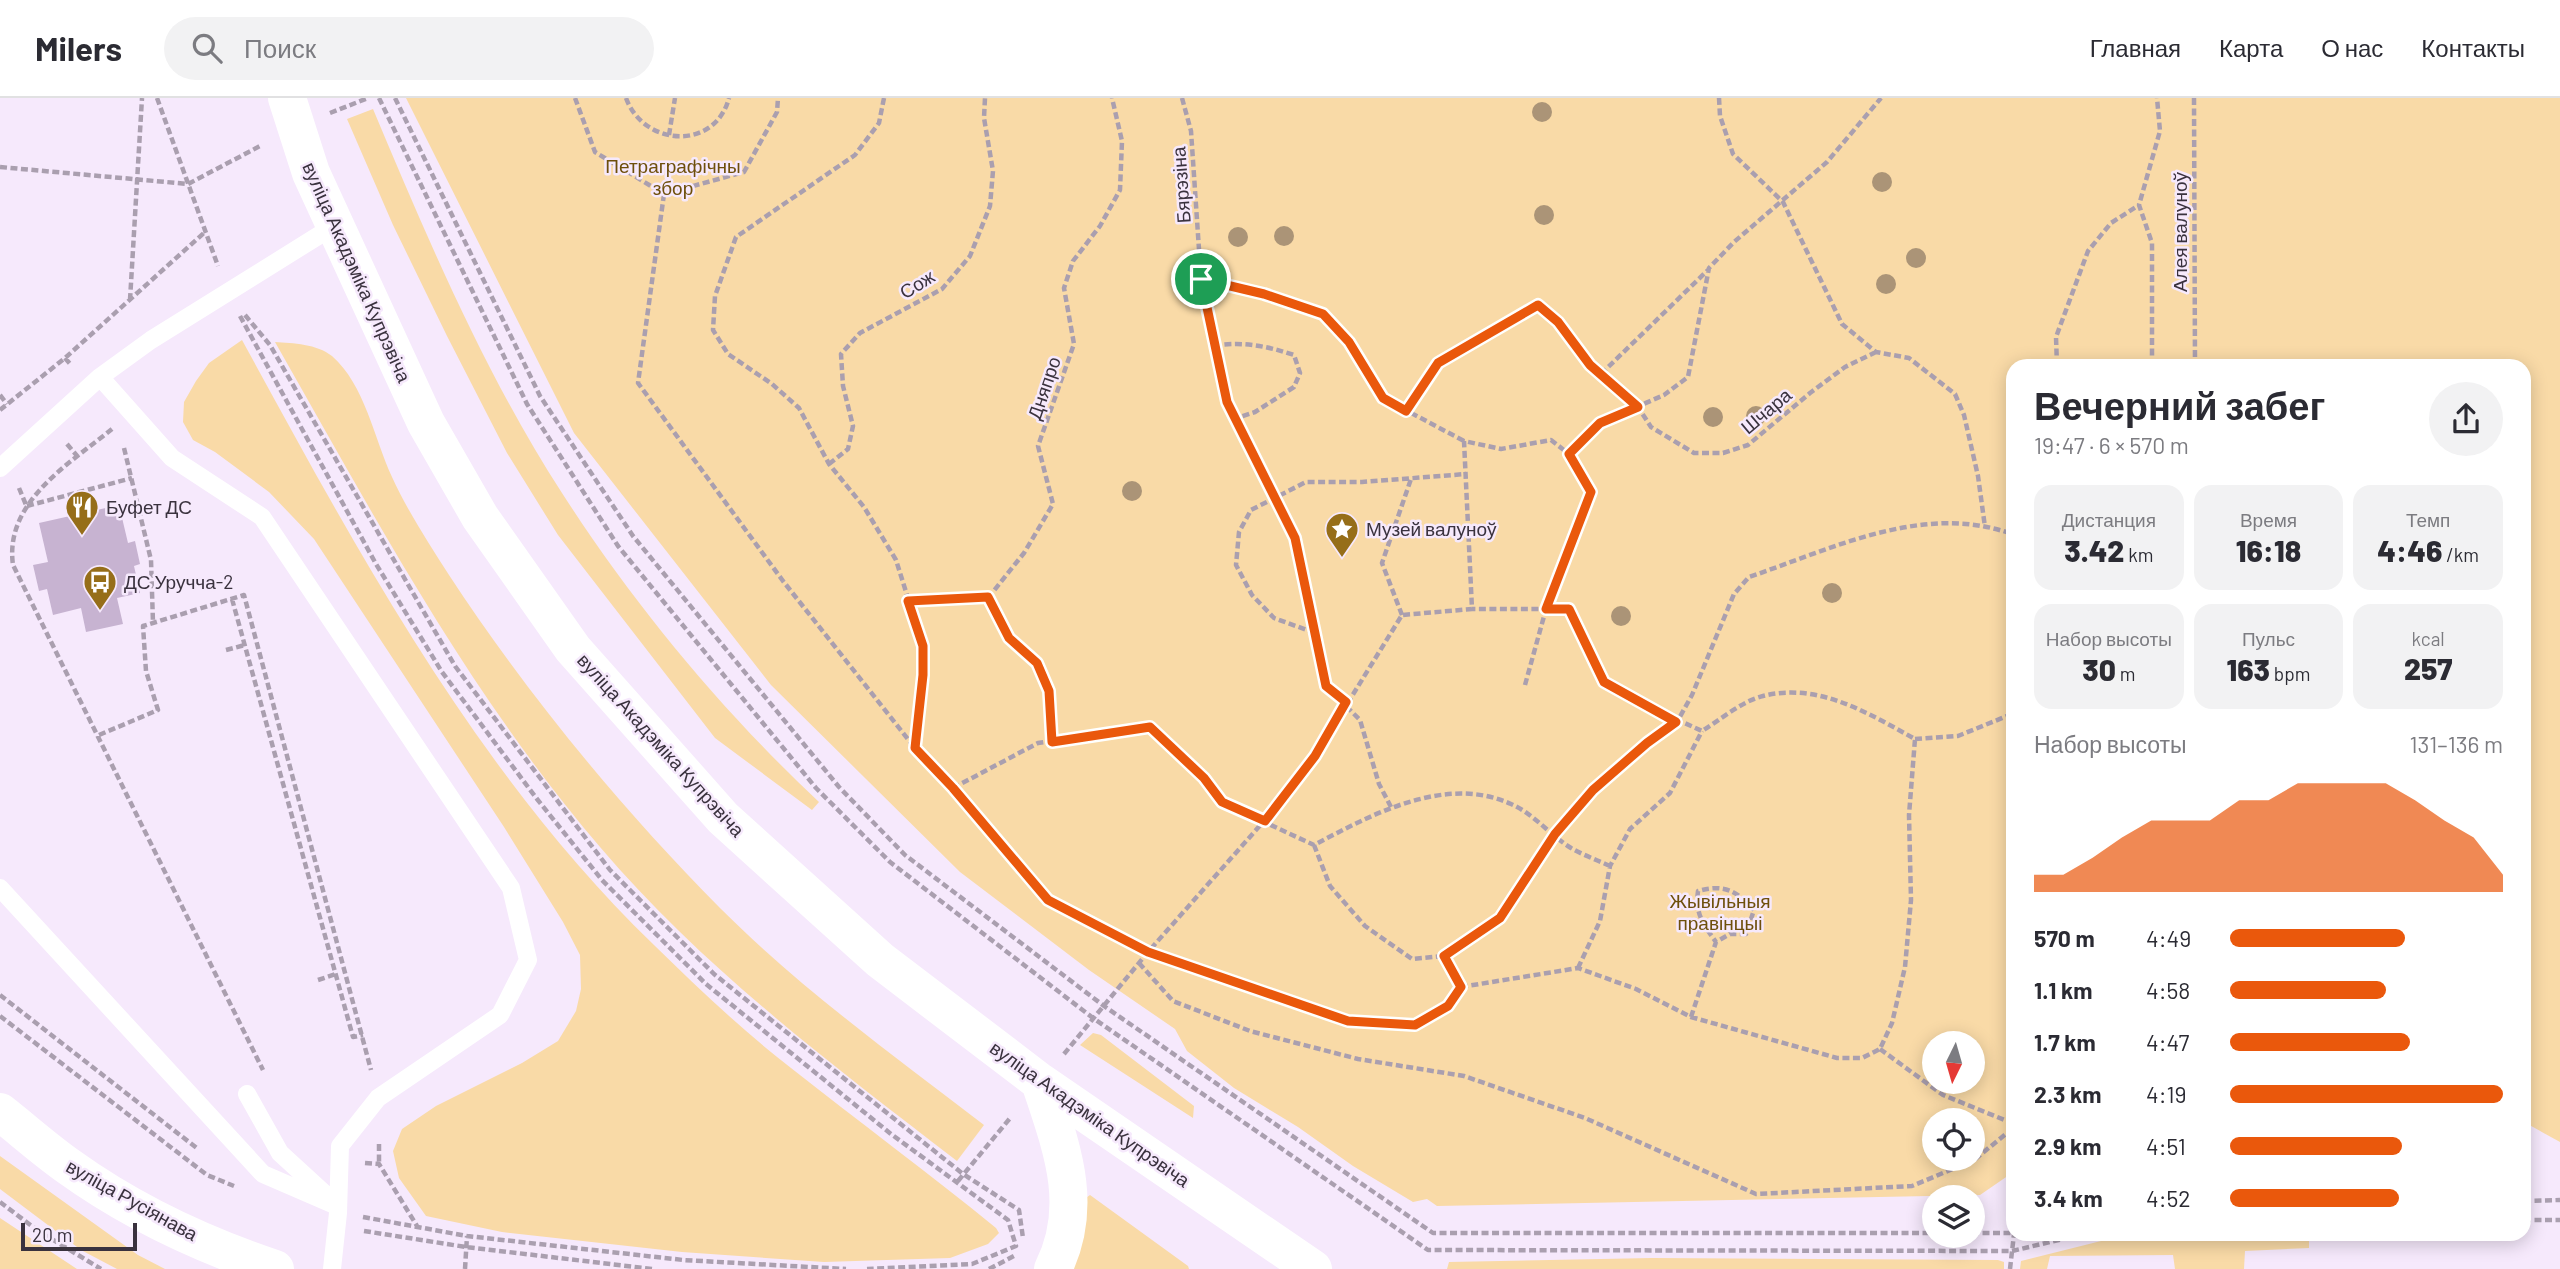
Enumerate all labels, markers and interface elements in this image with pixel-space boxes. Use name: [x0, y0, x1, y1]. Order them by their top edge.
search box: [164, 17, 654, 80]
text: Milers: [35, 28, 122, 68]
icon: search: [188, 29, 226, 67]
text: Поиск: [244, 32, 316, 63]
text: Главная: [2090, 33, 2181, 62]
text: Карта: [2219, 33, 2283, 62]
text: О нас: [2321, 33, 2383, 62]
text: Контакты: [2421, 33, 2525, 62]
street label: Бярэзіна: [1166, 146, 1195, 224]
park label: Петраграфічны збор: [605, 154, 741, 199]
street label: вуліца Акадэміка Купрэвіча: [298, 158, 417, 386]
street label: Алея валуноў: [2168, 171, 2191, 292]
pin: [1171, 249, 1231, 309]
icon: arrive: [1182, 260, 1220, 298]
street label: Сож: [895, 264, 939, 303]
street label: Дняпро: [1022, 353, 1065, 422]
text: Вечерний забег: [2034, 382, 2325, 428]
button: share: [2429, 382, 2503, 456]
street label: Шчара: [1736, 383, 1796, 438]
text: 19:47 · 6 × 570 m: [2034, 431, 2189, 459]
restaurant icon: Буфет ДС: [63, 488, 101, 537]
place label: Буфет ДС: [106, 495, 192, 518]
text: Дистанция: [2062, 508, 2156, 531]
text: Время: [2240, 508, 2297, 531]
text: Темп: [2406, 508, 2450, 531]
place icon: Музей валуноў: [1323, 510, 1361, 559]
place label: Музей валуноў: [1366, 517, 1497, 540]
text: 3.42: [2064, 532, 2124, 568]
text: 16:18: [2236, 532, 2301, 568]
text: 4:46: [2377, 532, 2442, 568]
text: km: [2124, 543, 2153, 566]
text: /km: [2442, 543, 2479, 566]
bus stop icon: ДС Уручча-2: [81, 563, 119, 612]
place label: ДС Уручча-2: [124, 570, 234, 593]
text: Набор высоты: [2046, 627, 2172, 650]
text: Пульс: [2242, 627, 2295, 650]
text: kcal: [2412, 627, 2445, 650]
street label: вуліца Акадэміка Купрэвіча: [573, 648, 750, 841]
text: 257: [2404, 650, 2452, 686]
text: 30: [2082, 651, 2116, 687]
text: 163: [2227, 651, 2270, 687]
text: m: [2116, 662, 2135, 685]
text: bpm: [2270, 662, 2310, 685]
text: Набор высоты: [2034, 730, 2187, 758]
text: 131–136 m: [2410, 730, 2503, 758]
park label: Жывільныя правінцыі: [1670, 889, 1770, 934]
text: 570 m: [2034, 924, 2095, 952]
text: 4:49: [2146, 924, 2191, 952]
text: 1.1 km: [2034, 976, 2093, 1004]
text: 4:58: [2146, 976, 2190, 1004]
text: 1.7 km: [2034, 1028, 2096, 1056]
text: 4:47: [2146, 1028, 2189, 1056]
north arrow: [1922, 1031, 1984, 1094]
map controls: [1922, 1031, 1985, 1248]
street label: вуліца Акадэміка Купрэвіча: [986, 1036, 1195, 1192]
text: 2.3 km: [2034, 1080, 2102, 1108]
text: 4:19: [2146, 1080, 2187, 1108]
button: locate: [1922, 1108, 1985, 1171]
text: 2.9 km: [2034, 1132, 2101, 1160]
text: 4:51: [2146, 1132, 2186, 1160]
street label: вуліца Русіянава: [62, 1154, 202, 1245]
text: 3.4 km: [2034, 1184, 2103, 1212]
text: 4:52: [2146, 1184, 2191, 1212]
button: layers: [1922, 1185, 1985, 1248]
scale bar: [21, 1220, 136, 1252]
text: 20 m: [32, 1223, 72, 1246]

